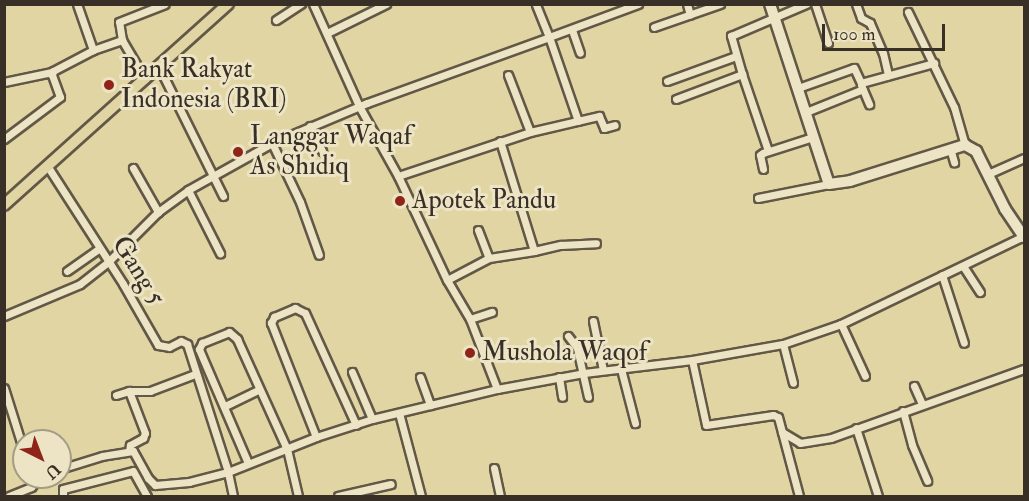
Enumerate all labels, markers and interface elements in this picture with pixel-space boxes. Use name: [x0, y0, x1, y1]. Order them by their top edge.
scale bar: [825, 12, 948, 50]
text: 100 m: [833, 23, 876, 46]
place label: Bank Rakyat Indonesia (BRI): [121, 54, 287, 116]
marker: Bank Rakyat Indonesia (BRI): [102, 78, 116, 92]
place label: Langgar Waqaf As Shidiq: [250, 121, 412, 182]
marker: Langgar Waqaf As Shidiq: [231, 145, 245, 159]
place label: Apotek Pandu: [412, 185, 556, 217]
marker: Apotek Pandu: [393, 194, 407, 208]
street label: Gang 5: [105, 231, 171, 311]
place label: Mushola Waqof: [482, 337, 647, 369]
marker: Mushola Waqof: [463, 346, 477, 360]
north arrow: [12, 429, 72, 489]
text: U: [41, 459, 64, 483]

